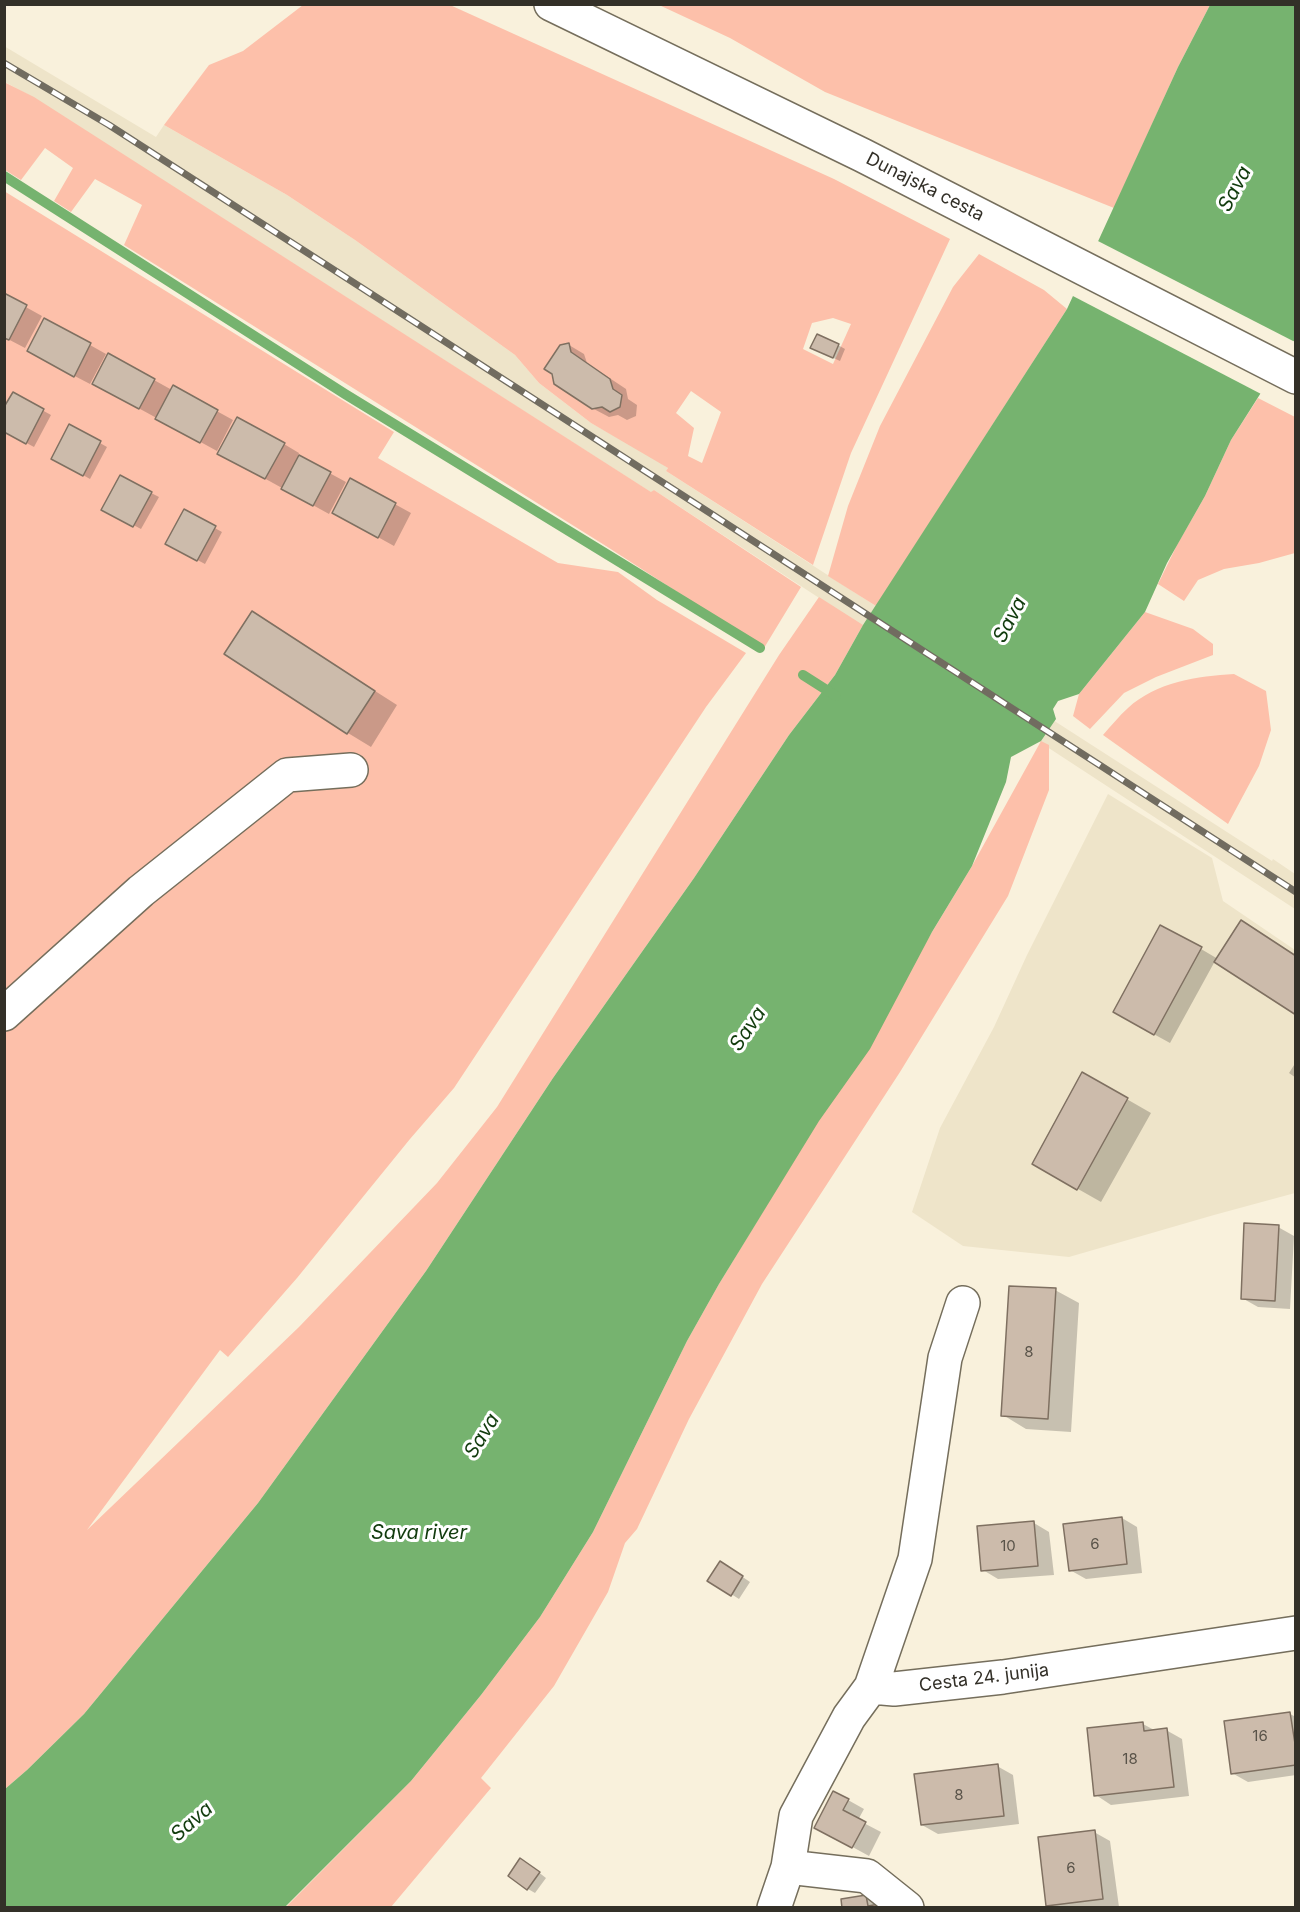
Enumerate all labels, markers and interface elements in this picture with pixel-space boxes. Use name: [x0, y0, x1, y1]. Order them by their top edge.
street label: Dunajska cesta: [862, 148, 988, 226]
water label: Sava: [1213, 162, 1257, 216]
water label: Sava: [988, 593, 1032, 647]
water label: Sava: [725, 1002, 771, 1056]
house number: 8: [1024, 1343, 1034, 1361]
water label: Sava: [459, 1409, 505, 1463]
water label: Sava river: [371, 1521, 467, 1545]
house number: 6: [1090, 1535, 1100, 1553]
house number: 10: [1000, 1537, 1016, 1555]
street label: Cesta 24. junija: [918, 1659, 1050, 1697]
house number: 16: [1252, 1727, 1268, 1745]
house number: 18: [1122, 1750, 1138, 1768]
house number: 8: [954, 1786, 964, 1804]
water label: Sava: [166, 1797, 218, 1847]
house number: 6: [1066, 1859, 1076, 1877]

